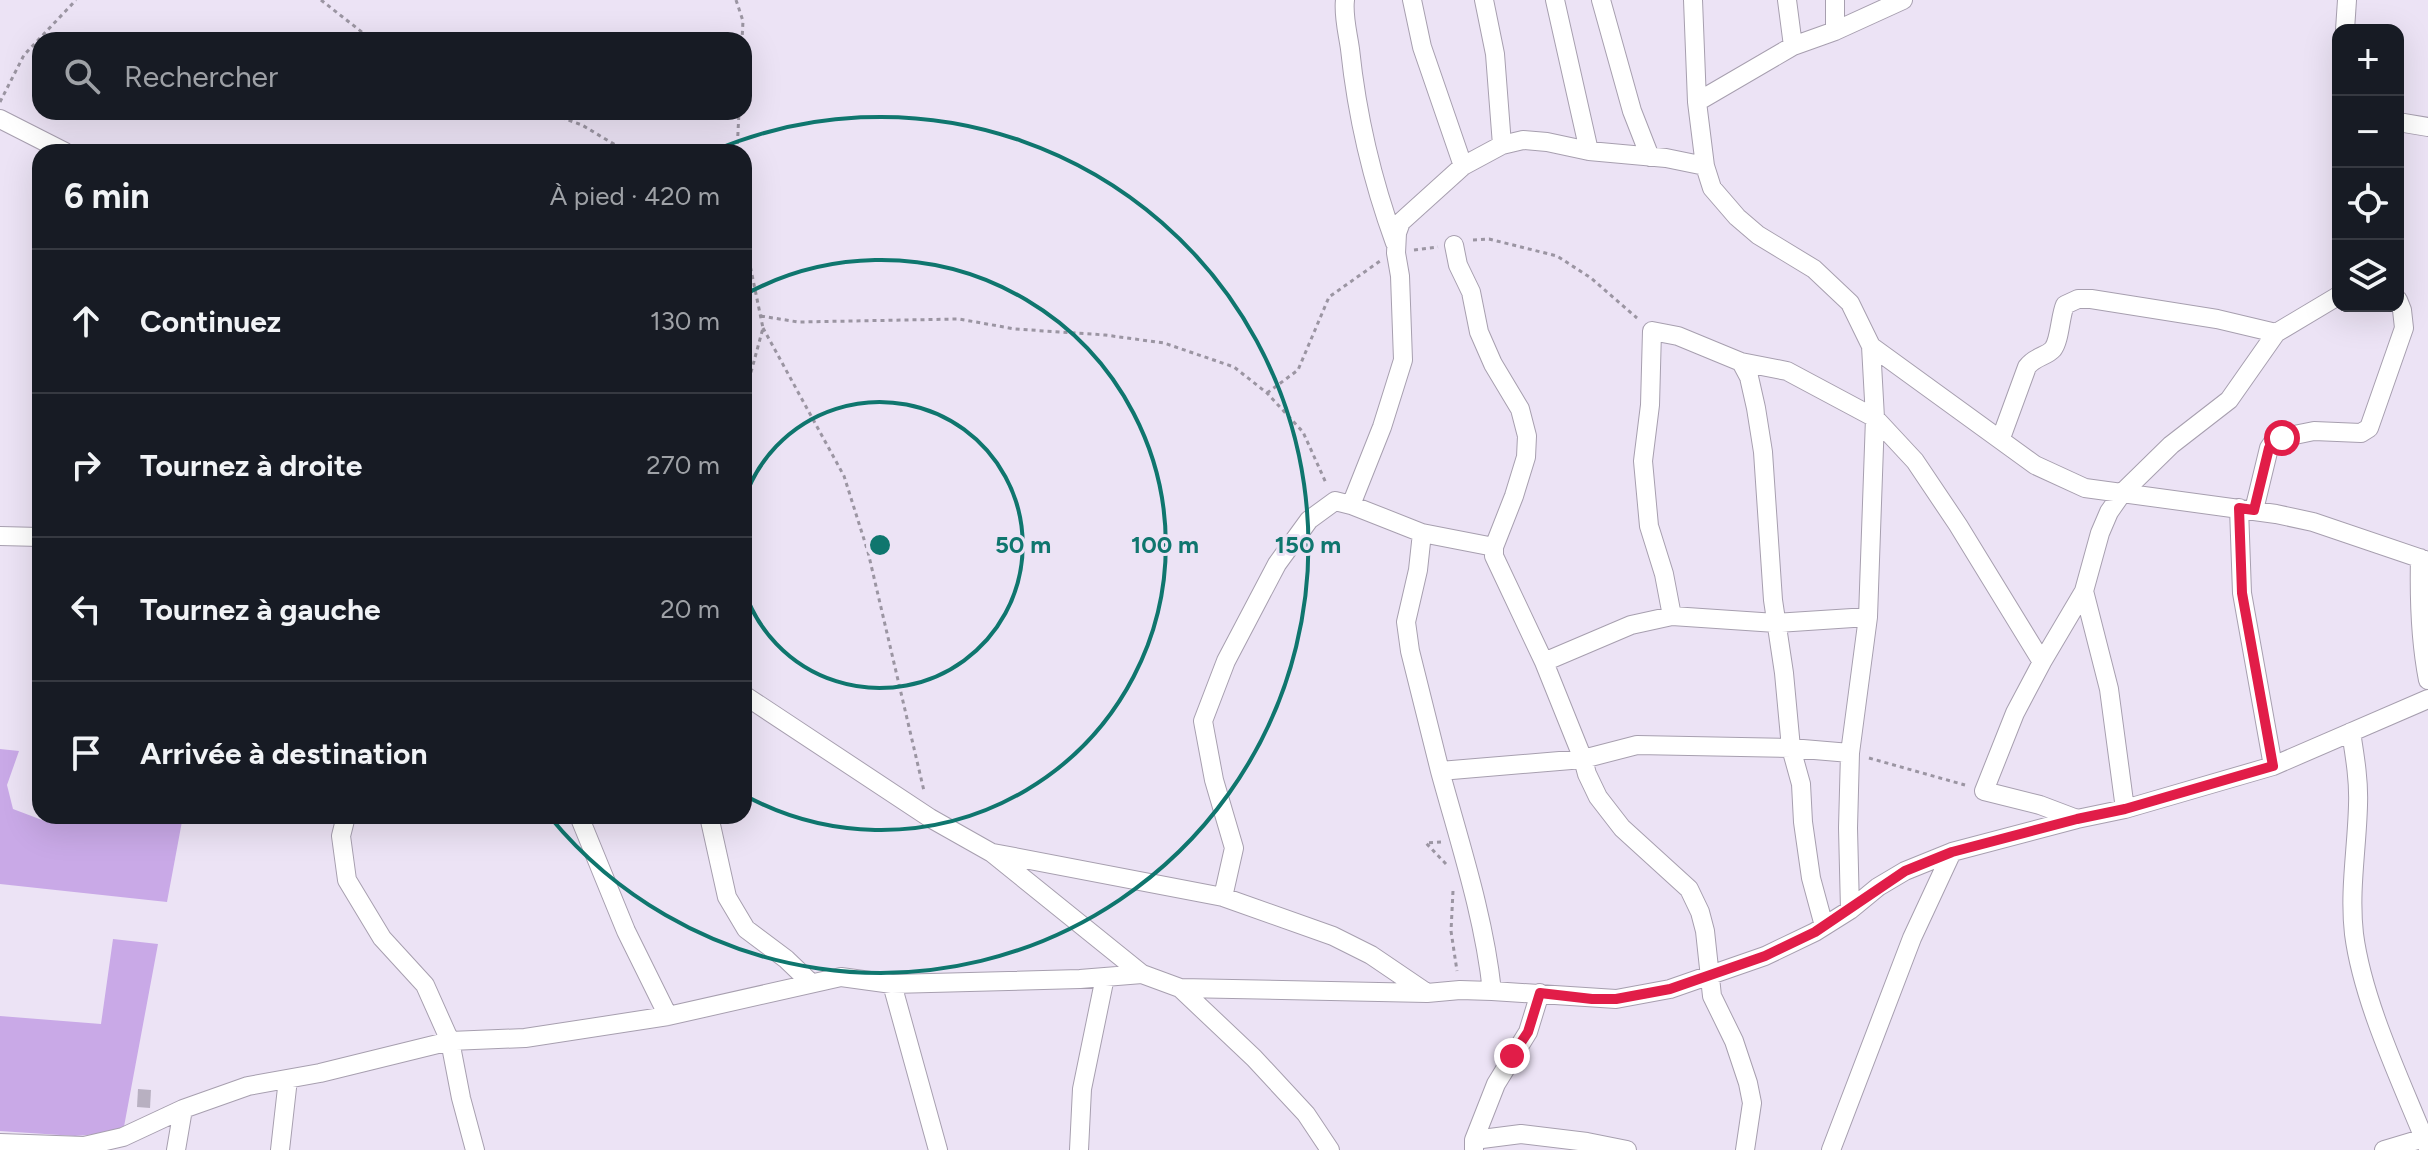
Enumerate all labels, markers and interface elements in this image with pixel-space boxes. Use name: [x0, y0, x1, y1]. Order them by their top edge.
map controls: [2332, 24, 2404, 312]
button: +: [2332, 24, 2404, 96]
search box: [32, 32, 752, 120]
icon: search: [60, 54, 104, 98]
text: Rechercher: [124, 58, 278, 95]
button: −: [2332, 96, 2404, 168]
button: locate: [2332, 168, 2404, 240]
text: 6 min: [64, 176, 150, 217]
text: À pied · 420 m: [550, 180, 720, 212]
button: layers: [2332, 240, 2404, 312]
icon: ahead: [64, 299, 108, 343]
text: Continuez: [140, 303, 281, 340]
text: 130 m: [650, 305, 720, 337]
route start: [2264, 420, 2300, 456]
icon: right: [64, 443, 108, 487]
text: Tournez à droite: [140, 447, 362, 484]
text: 270 m: [646, 449, 720, 481]
text: 50 m: [995, 530, 1051, 559]
text: 100 m: [1131, 530, 1199, 559]
text: 150 m: [1275, 530, 1341, 559]
centre of rings: [866, 531, 894, 559]
icon: left: [64, 587, 108, 631]
text: Tournez à gauche: [140, 591, 381, 628]
text: 20 m: [660, 593, 720, 625]
icon: arrive: [64, 731, 108, 775]
text: Arrivée à destination: [140, 735, 427, 772]
route end: [1494, 1038, 1530, 1074]

